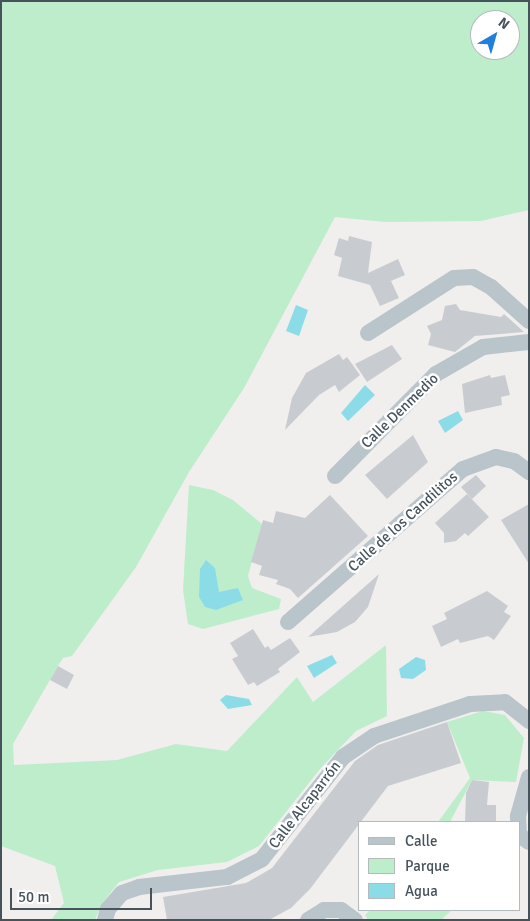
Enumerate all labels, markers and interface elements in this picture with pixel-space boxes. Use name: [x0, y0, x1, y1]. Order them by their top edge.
north arrow: [470, 10, 520, 60]
text: N: [495, 14, 513, 33]
street label: Calle Denmedio: [358, 370, 442, 452]
street label: Calle de los Candilitos: [345, 468, 461, 576]
street label: Calle Alcaparrón: [265, 758, 345, 852]
legend: [358, 821, 520, 911]
text: Calle: [405, 832, 438, 850]
text: Parque: [405, 857, 450, 875]
scale bar: [12, 878, 155, 910]
text: Agua: [405, 882, 438, 900]
text: 50 m: [18, 888, 49, 906]

